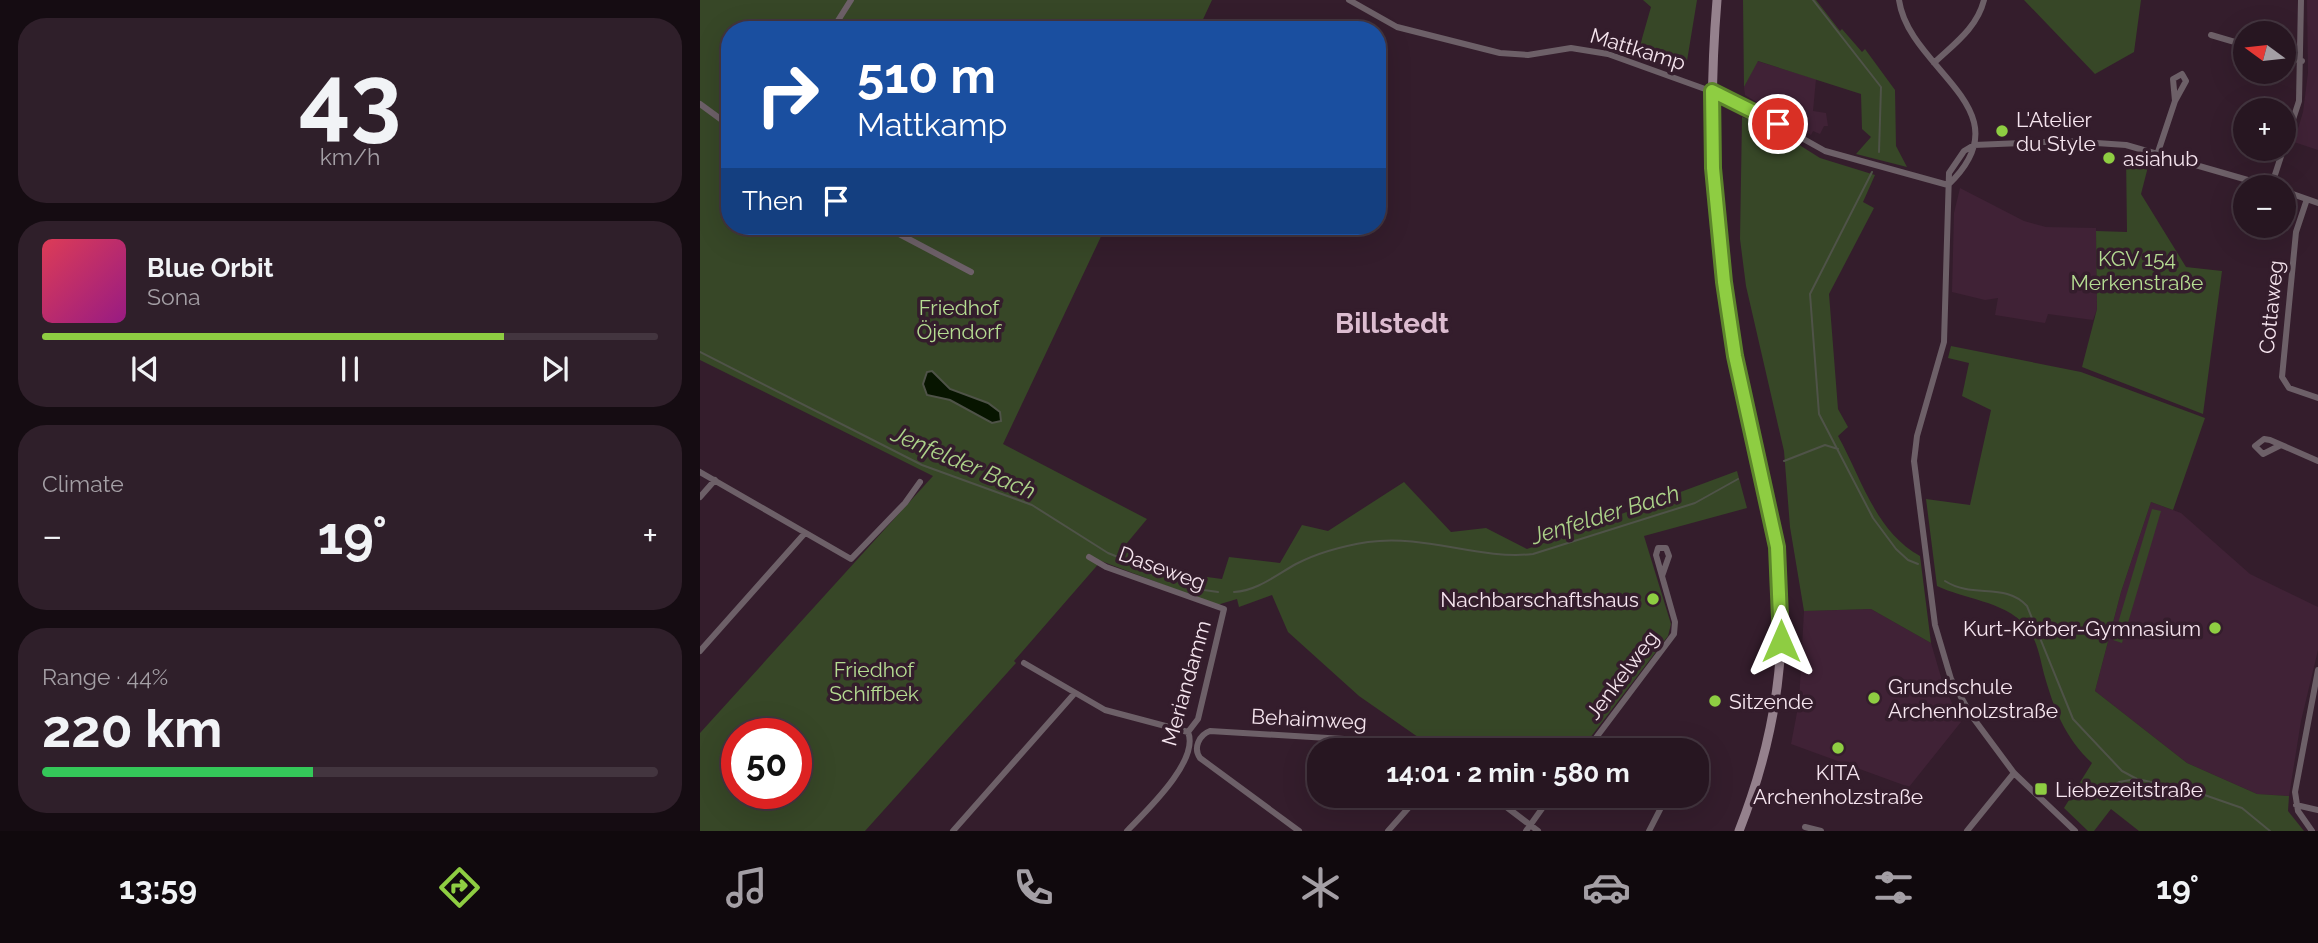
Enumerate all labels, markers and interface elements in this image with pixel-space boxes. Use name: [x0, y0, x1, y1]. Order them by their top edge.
north arrow: [2233, 21, 2296, 84]
map controls: [2233, 21, 2296, 238]
street label: Mattkamp: [1587, 23, 1689, 75]
text: 43: [299, 44, 401, 151]
text: 510 m: [857, 47, 996, 104]
icon: right: [742, 49, 833, 140]
pin: [1748, 94, 1808, 154]
button: +: [2233, 98, 2296, 161]
icon: arrive: [1759, 105, 1797, 143]
text: Mattkamp: [857, 106, 1007, 143]
place label: L'Atelier du Style: [2016, 107, 2096, 156]
marker: L'Atelier du Style: [1994, 123, 2010, 139]
text: km/h: [320, 143, 380, 170]
place label: asiahub: [2123, 146, 2198, 171]
marker: asiahub: [2101, 150, 2117, 166]
button: −: [2233, 175, 2296, 238]
icon: arrive: [817, 182, 855, 220]
text: Then: [742, 186, 803, 216]
park label: KGV 154 Merkenstraße: [2071, 246, 2203, 295]
text: Blue Orbit: [147, 253, 274, 283]
street label: Cottaweg: [2254, 259, 2288, 355]
text: Sona: [147, 283, 201, 310]
park label: Friedhof Öjendorf: [917, 295, 1003, 344]
district label: Billstedt: [1335, 307, 1449, 340]
icon: previous: [126, 350, 164, 388]
icon: pause: [331, 350, 369, 388]
icon: next: [536, 350, 574, 388]
water label: Jenfelder Bach: [887, 419, 1040, 504]
text: Climate: [42, 470, 124, 497]
water label: Jenfelder Bach: [1527, 479, 1682, 550]
text: 19°: [318, 505, 387, 566]
text: −: [42, 513, 62, 558]
text: +: [642, 513, 658, 558]
street label: Daseweg: [1115, 541, 1209, 595]
place label: Nachbarschaftshaus: [1440, 587, 1639, 612]
marker: Nachbarschaftshaus: [1645, 591, 1661, 607]
position arrow: [1744, 604, 1818, 678]
place label: Kurt-Körber-Gymnasium: [1963, 616, 2201, 641]
street label: Meriandamm: [1156, 617, 1216, 749]
marker: Kurt-Körber-Gymnasium: [2207, 620, 2223, 636]
street label: Jenkelweg: [1581, 626, 1663, 724]
park label: Friedhof Schiffbek: [829, 657, 919, 706]
text: Range · 44%: [42, 663, 168, 690]
place label: Grundschule Archenholzstraße: [1888, 674, 2058, 723]
place label: Sitzende: [1729, 689, 1813, 714]
marker: Grundschule Archenholzstraße: [1866, 690, 1882, 706]
marker: Sitzende: [1707, 693, 1723, 709]
text: 220 km: [42, 698, 223, 759]
street label: Behaimweg: [1251, 703, 1367, 735]
speed limit sign: 50: [721, 718, 812, 809]
marker: KITA Archenholzstraße: [1830, 740, 1846, 756]
text: 14:01 · 2 min · 580 m: [1386, 758, 1630, 788]
place label: KITA Archenholzstraße: [1753, 760, 1923, 809]
place label: Liebezeitstraße: [2055, 777, 2203, 802]
marker: Liebezeitstraße: [2033, 781, 2049, 797]
icon: directions: [435, 863, 484, 912]
icon: music: [722, 863, 771, 912]
icon: phone: [1009, 863, 1058, 912]
icon: climate: [1296, 863, 1345, 912]
icon: car: [1582, 863, 1631, 912]
icon: filters: [1869, 863, 1918, 912]
text: 13:59: [119, 869, 197, 906]
text: 19°: [2156, 869, 2199, 906]

